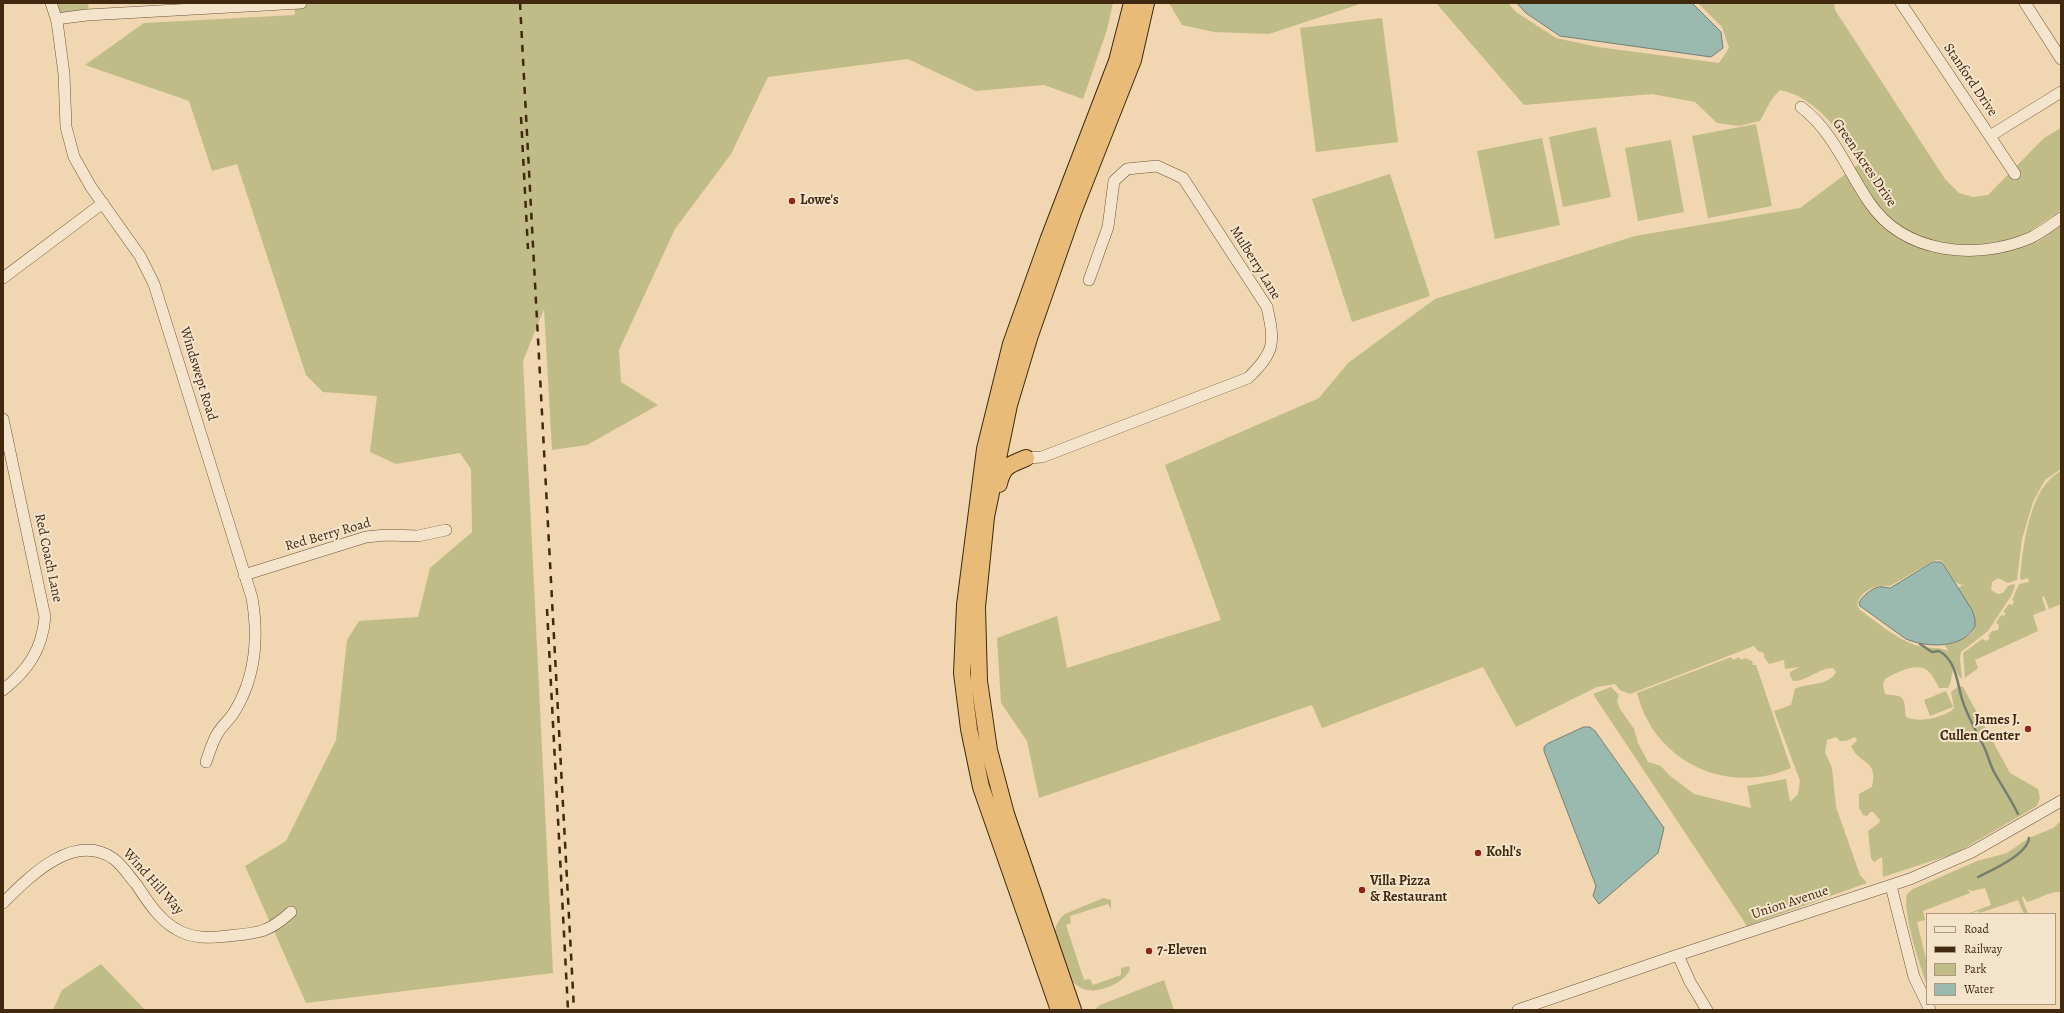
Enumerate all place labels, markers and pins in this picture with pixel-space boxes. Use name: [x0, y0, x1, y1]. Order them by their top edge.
place label: Lowe's: [800, 193, 839, 209]
marker: Lowe's: [787, 196, 797, 206]
place label: James J. Cullen Center: [1940, 713, 2020, 746]
marker: James J. Cullen Center: [2023, 724, 2033, 734]
place label: Kohl's: [1486, 845, 1521, 861]
marker: Kohl's: [1473, 848, 1483, 858]
place label: Villa Pizza & Restaurant: [1370, 874, 1447, 906]
marker: Villa Pizza & Restaurant: [1357, 885, 1367, 895]
place label: 7-Eleven: [1157, 943, 1207, 959]
marker: 7-Eleven: [1144, 946, 1154, 956]

